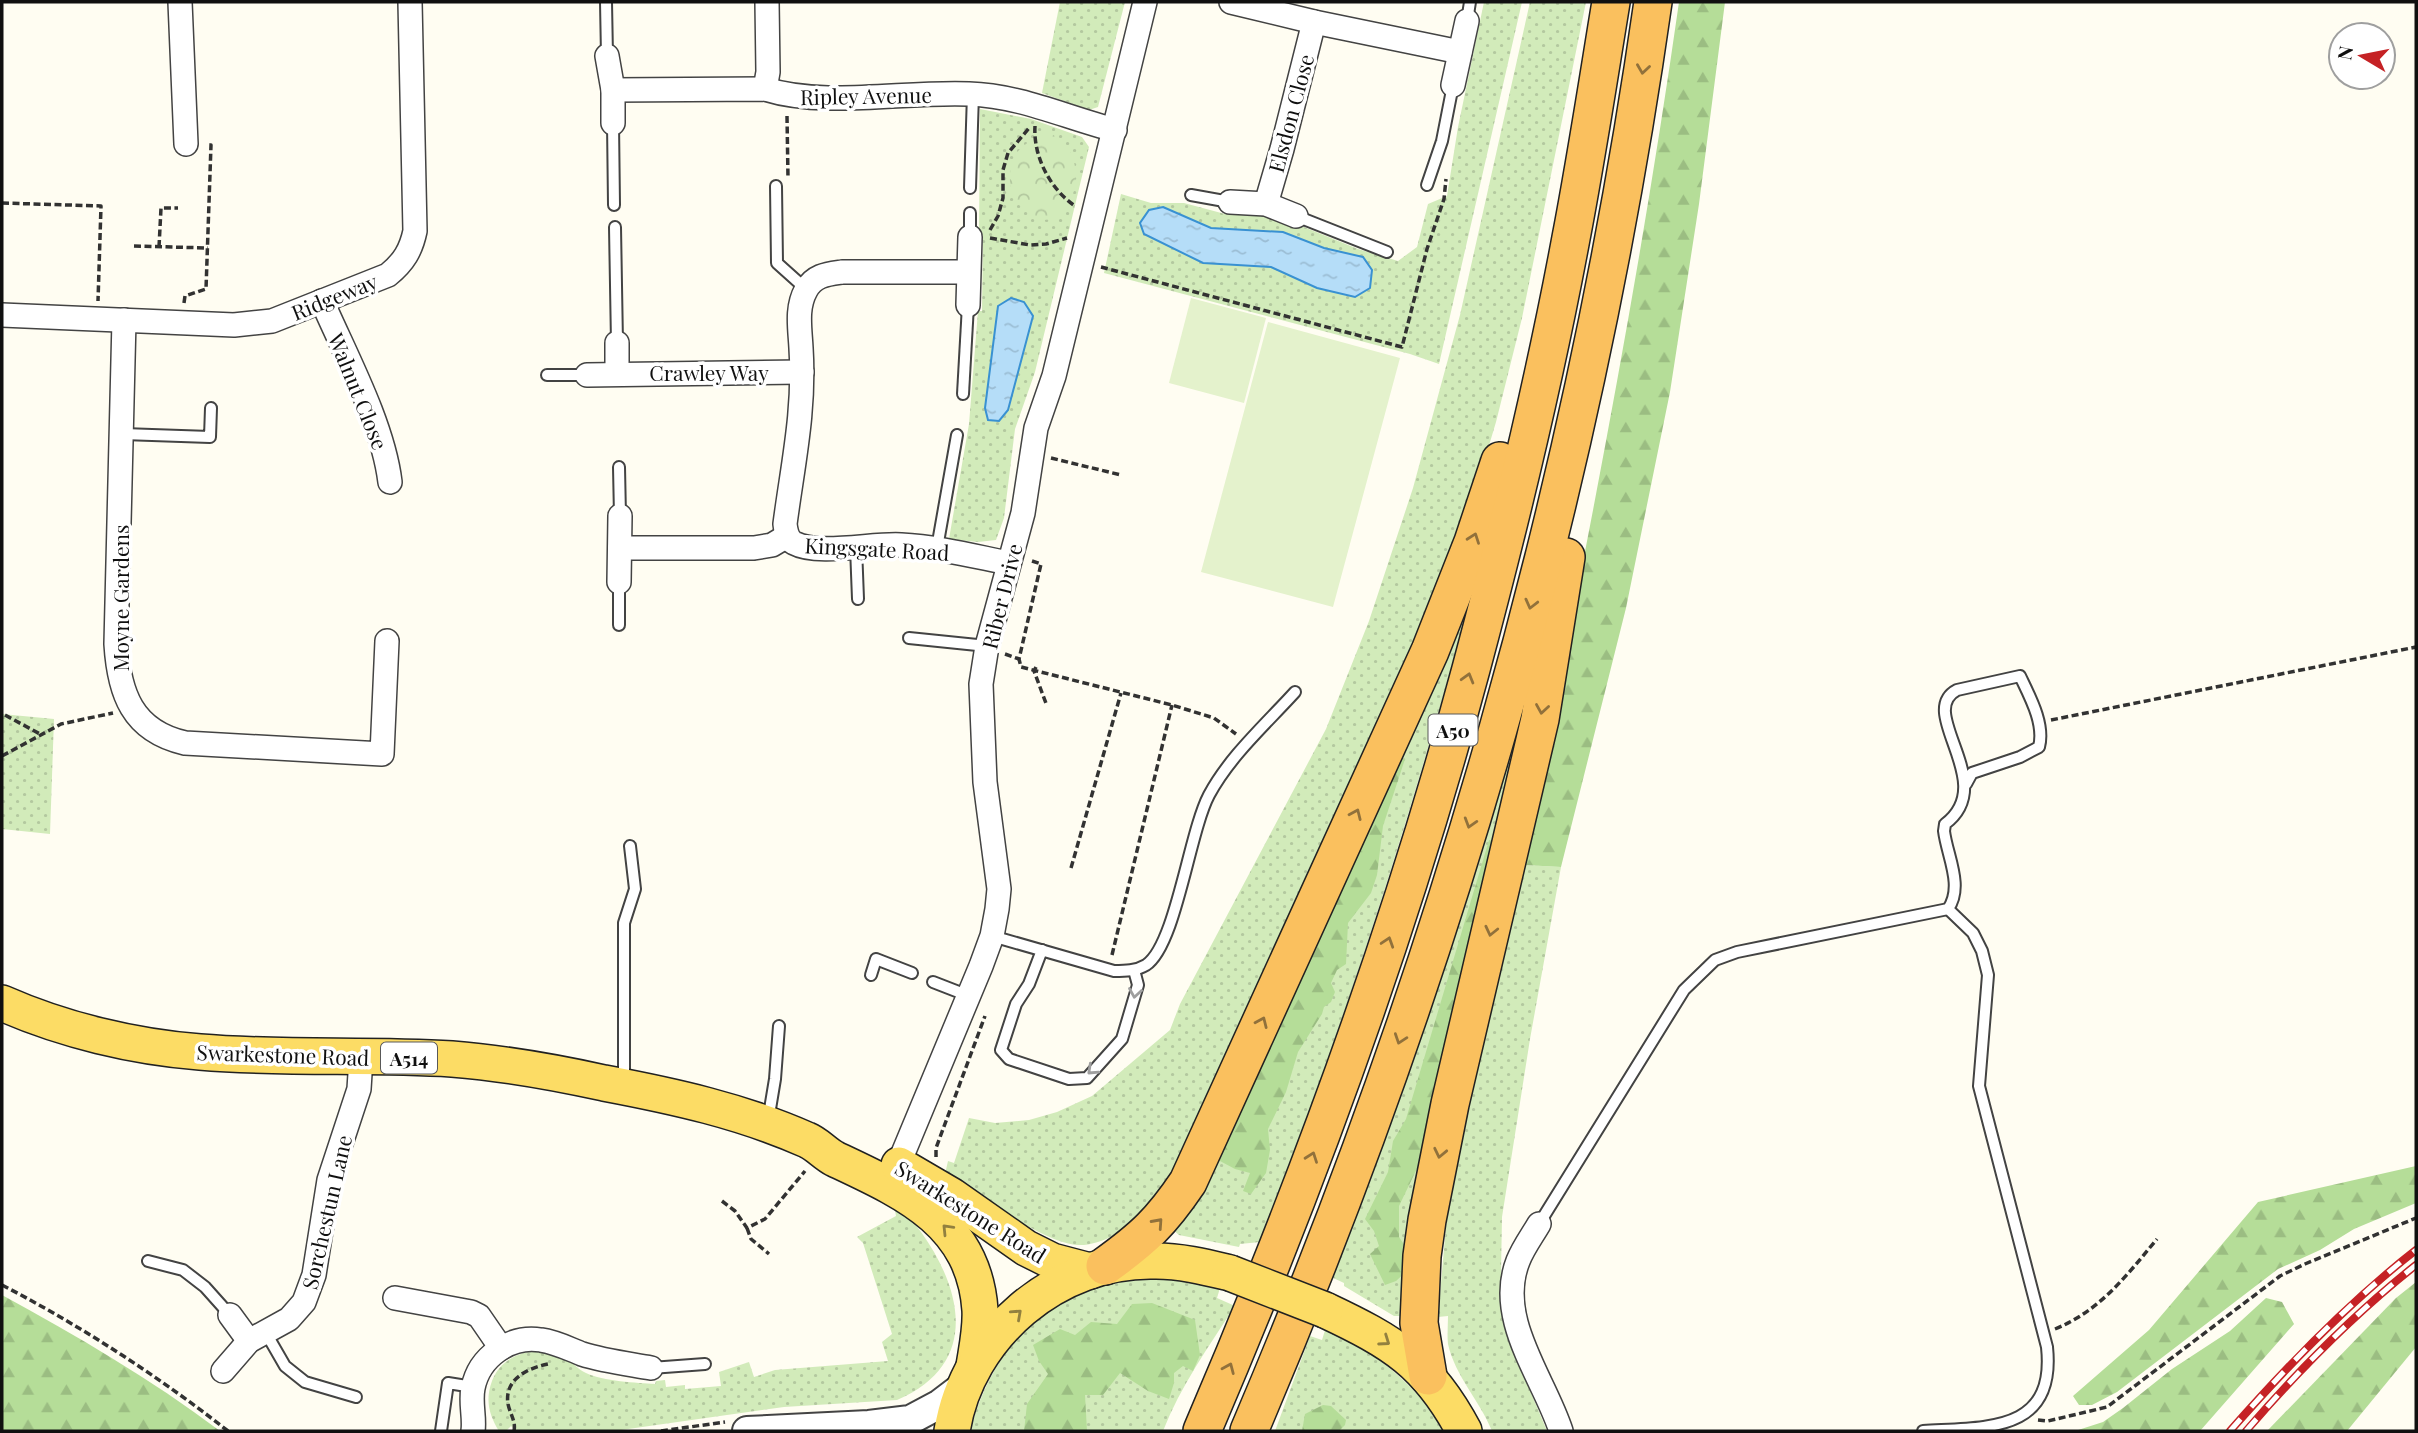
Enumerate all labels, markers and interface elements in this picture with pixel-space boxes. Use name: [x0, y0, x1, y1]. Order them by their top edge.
north arrow: [2327, 21, 2397, 91]
text: N: [2330, 44, 2358, 62]
street label: Elsdon Close: [1261, 51, 1319, 175]
one-way arrow: [1636, 63, 1651, 75]
street label: Ripley Avenue: [800, 80, 932, 110]
street label: Ridgeway: [287, 266, 382, 326]
street label: Walnut Close: [323, 328, 395, 453]
street label: Crawley Way: [649, 358, 769, 386]
street label: Moyne Gardens: [106, 525, 134, 672]
street label: Kingsgate Road: [804, 530, 950, 566]
one-way arrow: [1466, 532, 1480, 544]
street label: Riber Drive: [974, 540, 1028, 652]
one-way arrow: [1525, 597, 1540, 609]
one-way arrow: [1460, 672, 1475, 684]
one-way arrow: [1535, 703, 1550, 715]
road number: A50: [1428, 715, 1478, 746]
one-way arrow: [1348, 809, 1362, 821]
one-way arrow: [1464, 816, 1479, 828]
one-way arrow: [1485, 925, 1499, 937]
one-way arrow: [1380, 937, 1394, 949]
one-way arrow: [1128, 987, 1143, 999]
one-way arrow: [1254, 1016, 1268, 1029]
one-way arrow: [1394, 1032, 1408, 1044]
street label: Swarkestone Road: [196, 1037, 370, 1071]
road number: A514: [381, 1042, 437, 1074]
one-way arrow: [1088, 1062, 1101, 1074]
street label: Sorchestun Lane: [295, 1132, 357, 1292]
one-way arrow: [1433, 1147, 1448, 1159]
one-way arrow: [1304, 1151, 1318, 1163]
street label: Swarkestone Road: [890, 1153, 1052, 1269]
one-way arrow: [1149, 1218, 1162, 1231]
one-way arrow: [942, 1224, 955, 1237]
one-way arrow: [1009, 1310, 1022, 1322]
one-way arrow: [1377, 1333, 1390, 1345]
one-way arrow: [1220, 1363, 1234, 1375]

